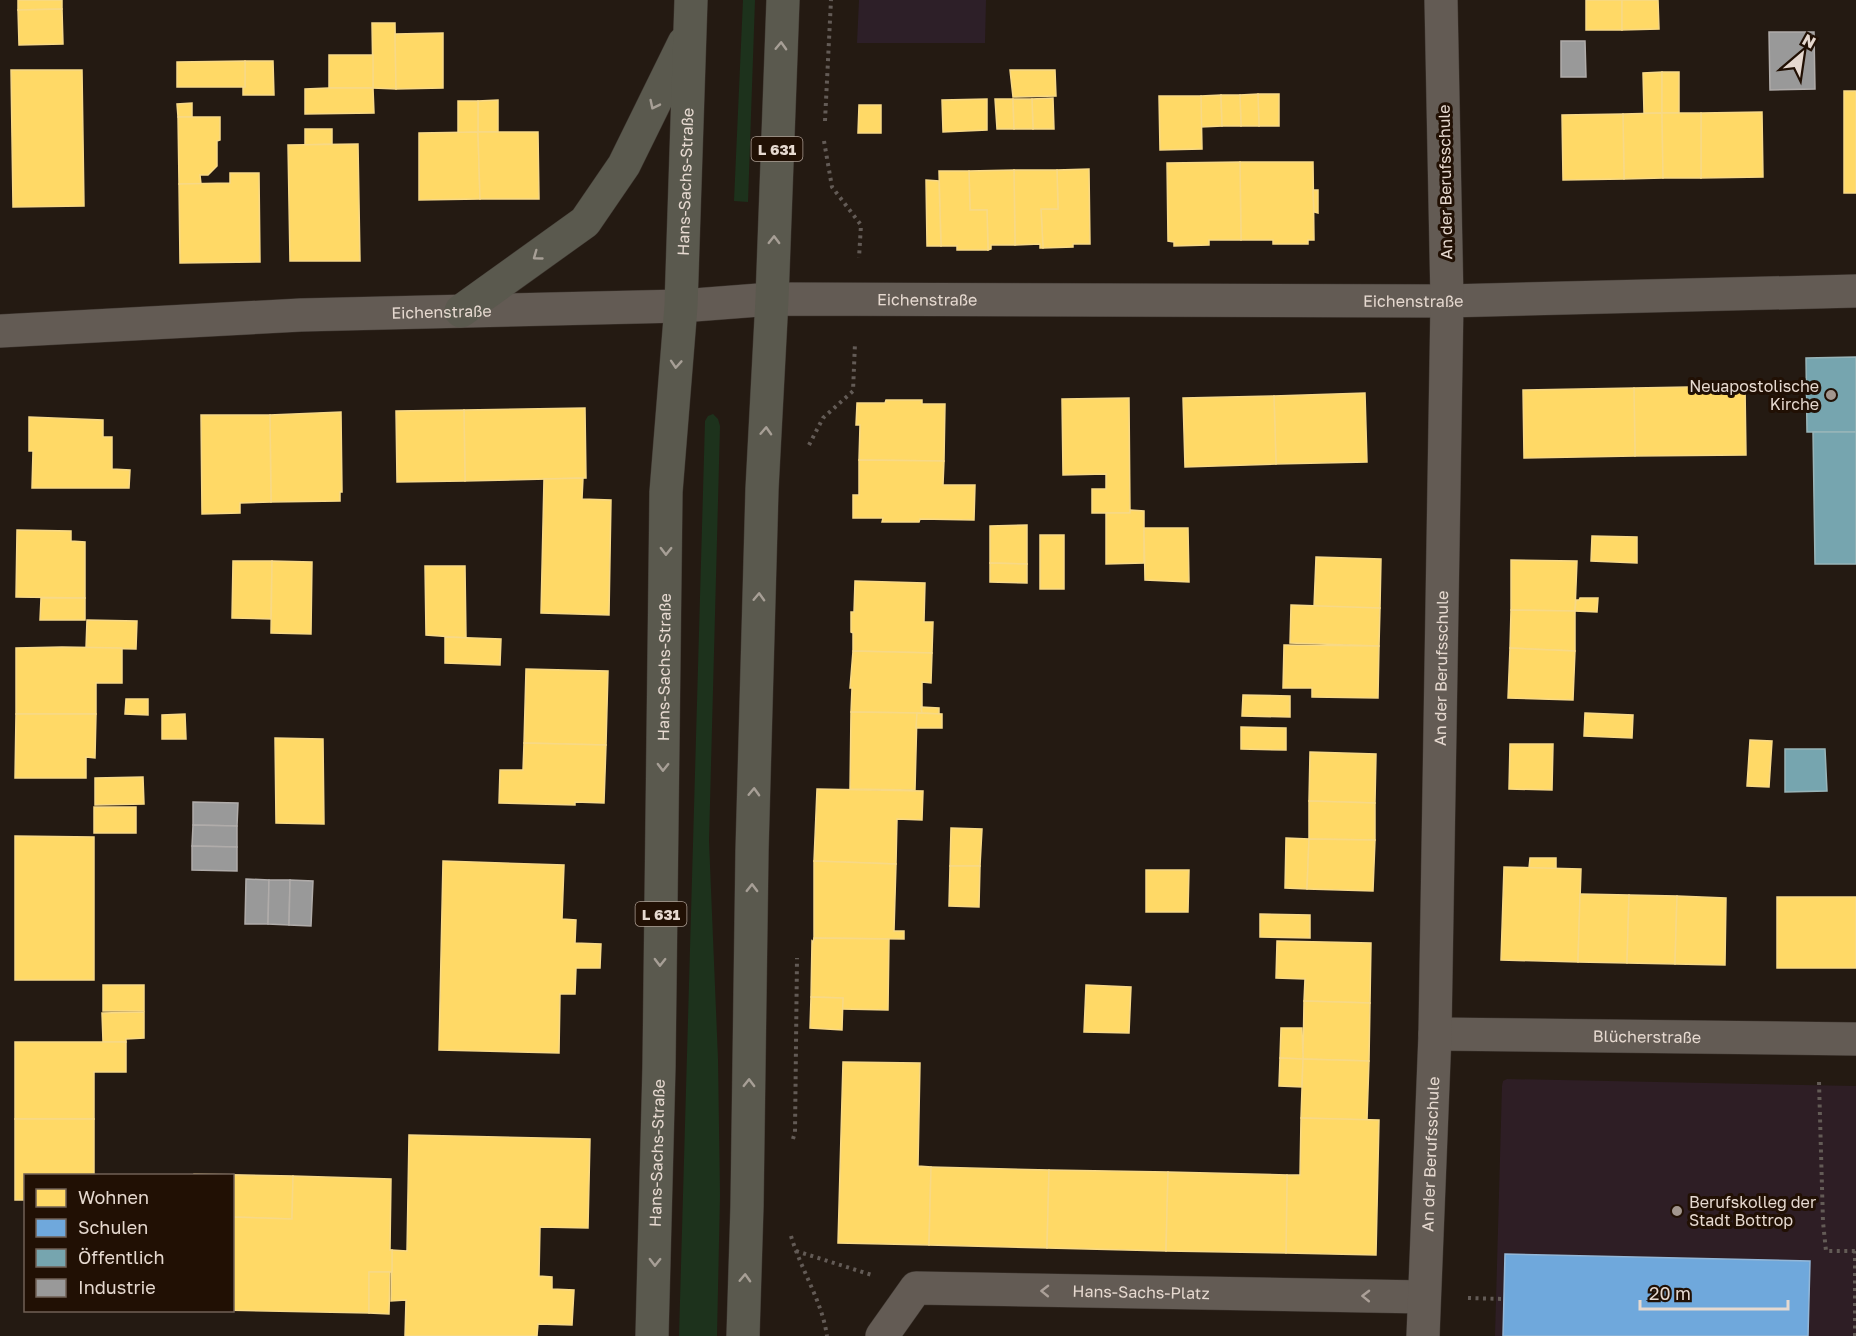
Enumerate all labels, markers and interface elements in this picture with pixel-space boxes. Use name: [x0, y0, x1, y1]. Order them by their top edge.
north arrow: [1772, 24, 1832, 84]
text: N: [1799, 29, 1819, 53]
one-way arrow: [774, 41, 787, 50]
one-way arrow: [649, 99, 661, 110]
street label: An der Berufsschule: [1434, 104, 1456, 260]
street label: Hans-Sachs-Straße: [673, 107, 697, 256]
road number: L 631: [752, 137, 802, 161]
one-way arrow: [768, 236, 780, 245]
one-way arrow: [533, 249, 544, 260]
street label: Eichenstraße: [877, 289, 977, 310]
street label: Eichenstraße: [1363, 291, 1464, 311]
street label: Eichenstraße: [391, 300, 492, 323]
one-way arrow: [670, 360, 683, 369]
place label: Neuapostolische Kirche: [1689, 376, 1819, 414]
marker: Neuapostolische Kirche: [1824, 388, 1838, 402]
one-way arrow: [759, 426, 772, 435]
one-way arrow: [660, 546, 672, 555]
street label: An der Berufsschule: [1430, 591, 1452, 746]
street label: Hans-Sachs-Straße: [653, 593, 675, 741]
one-way arrow: [753, 593, 765, 602]
one-way arrow: [657, 762, 669, 771]
one-way arrow: [747, 788, 760, 797]
one-way arrow: [745, 883, 758, 892]
road number: L 631: [636, 902, 686, 926]
one-way arrow: [654, 957, 667, 966]
street label: Blücherstraße: [1593, 1026, 1701, 1047]
street label: An der Berufsschule: [1417, 1076, 1443, 1232]
one-way arrow: [743, 1078, 755, 1087]
street label: Hans-Sachs-Straße: [645, 1079, 669, 1227]
legend: [24, 1174, 234, 1312]
text: Wohnen: [78, 1186, 149, 1208]
place label: Berufskolleg der Stadt Bottrop: [1689, 1192, 1816, 1230]
marker: Berufskolleg der Stadt Bottrop: [1670, 1204, 1684, 1218]
text: Schulen: [78, 1216, 148, 1238]
text: Öffentlich: [78, 1246, 164, 1268]
one-way arrow: [649, 1257, 661, 1266]
one-way arrow: [738, 1273, 751, 1282]
scale bar: [1640, 1273, 1788, 1311]
text: Industrie: [78, 1276, 156, 1298]
street label: Hans-Sachs-Platz: [1072, 1281, 1210, 1303]
text: 20 m: [1649, 1282, 1691, 1304]
one-way arrow: [1041, 1285, 1050, 1297]
one-way arrow: [1361, 1290, 1370, 1302]

